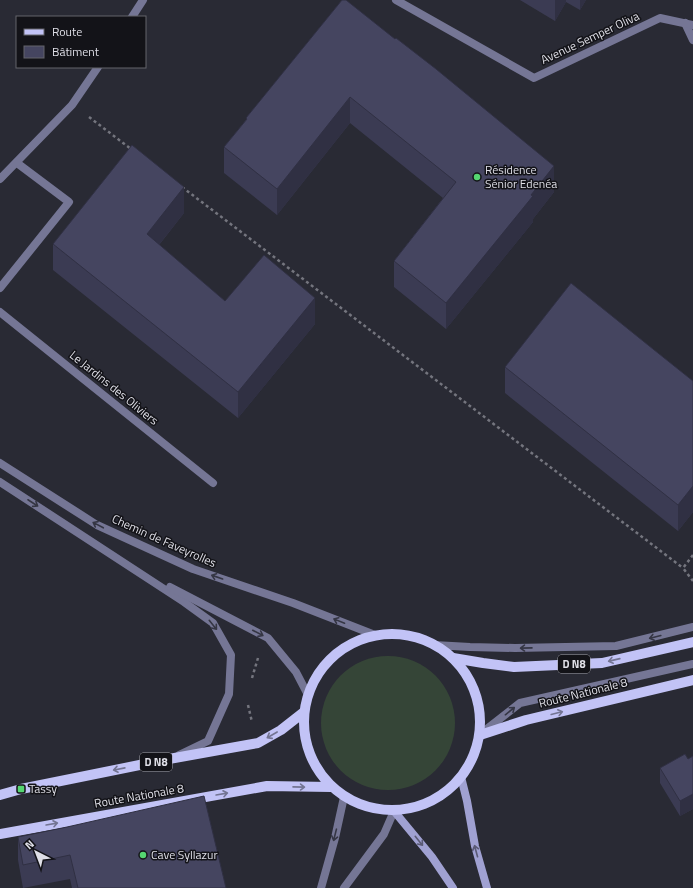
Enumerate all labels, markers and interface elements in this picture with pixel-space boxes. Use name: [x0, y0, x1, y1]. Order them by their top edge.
street label: Avenue Semper Oliva: [537, 6, 642, 69]
legend: [16, 16, 146, 68]
text: Route: [52, 22, 82, 41]
text: Bâtiment: [52, 42, 100, 61]
place label: Résidence Sénior Edenéa: [485, 160, 557, 193]
marker: Résidence Sénior Edenéa: [472, 172, 482, 182]
street label: Le Jardins des Oliviers: [66, 346, 163, 430]
one-way arrow: [27, 499, 38, 507]
street label: Chemin de Faveyrolles: [109, 509, 220, 572]
one-way arrow: [92, 520, 104, 528]
one-way arrow: [210, 573, 223, 580]
one-way arrow: [334, 617, 346, 624]
one-way arrow: [209, 619, 217, 630]
one-way arrow: [251, 629, 263, 637]
one-way arrow: [649, 633, 662, 641]
one-way arrow: [520, 644, 533, 652]
road number: D N8: [558, 655, 590, 673]
one-way arrow: [608, 657, 621, 665]
street label: Route Nationale 8: [537, 672, 630, 713]
one-way arrow: [505, 707, 516, 715]
one-way arrow: [551, 708, 564, 716]
one-way arrow: [266, 732, 278, 739]
road number: D N8: [140, 753, 172, 771]
one-way arrow: [113, 766, 126, 774]
street label: Route Nationale 8: [93, 778, 186, 813]
place label: Tassy: [29, 779, 57, 798]
one-way arrow: [292, 783, 305, 790]
marker: Tassy: [16, 784, 26, 794]
one-way arrow: [215, 790, 228, 798]
one-way arrow: [45, 820, 58, 828]
one-way arrow: [331, 828, 339, 841]
north arrow: [16, 832, 56, 872]
text: N: [21, 836, 37, 853]
one-way arrow: [414, 836, 423, 847]
one-way arrow: [472, 844, 479, 857]
place label: Cave Syllazur: [151, 845, 218, 864]
marker: Cave Syllazur: [138, 850, 148, 860]

